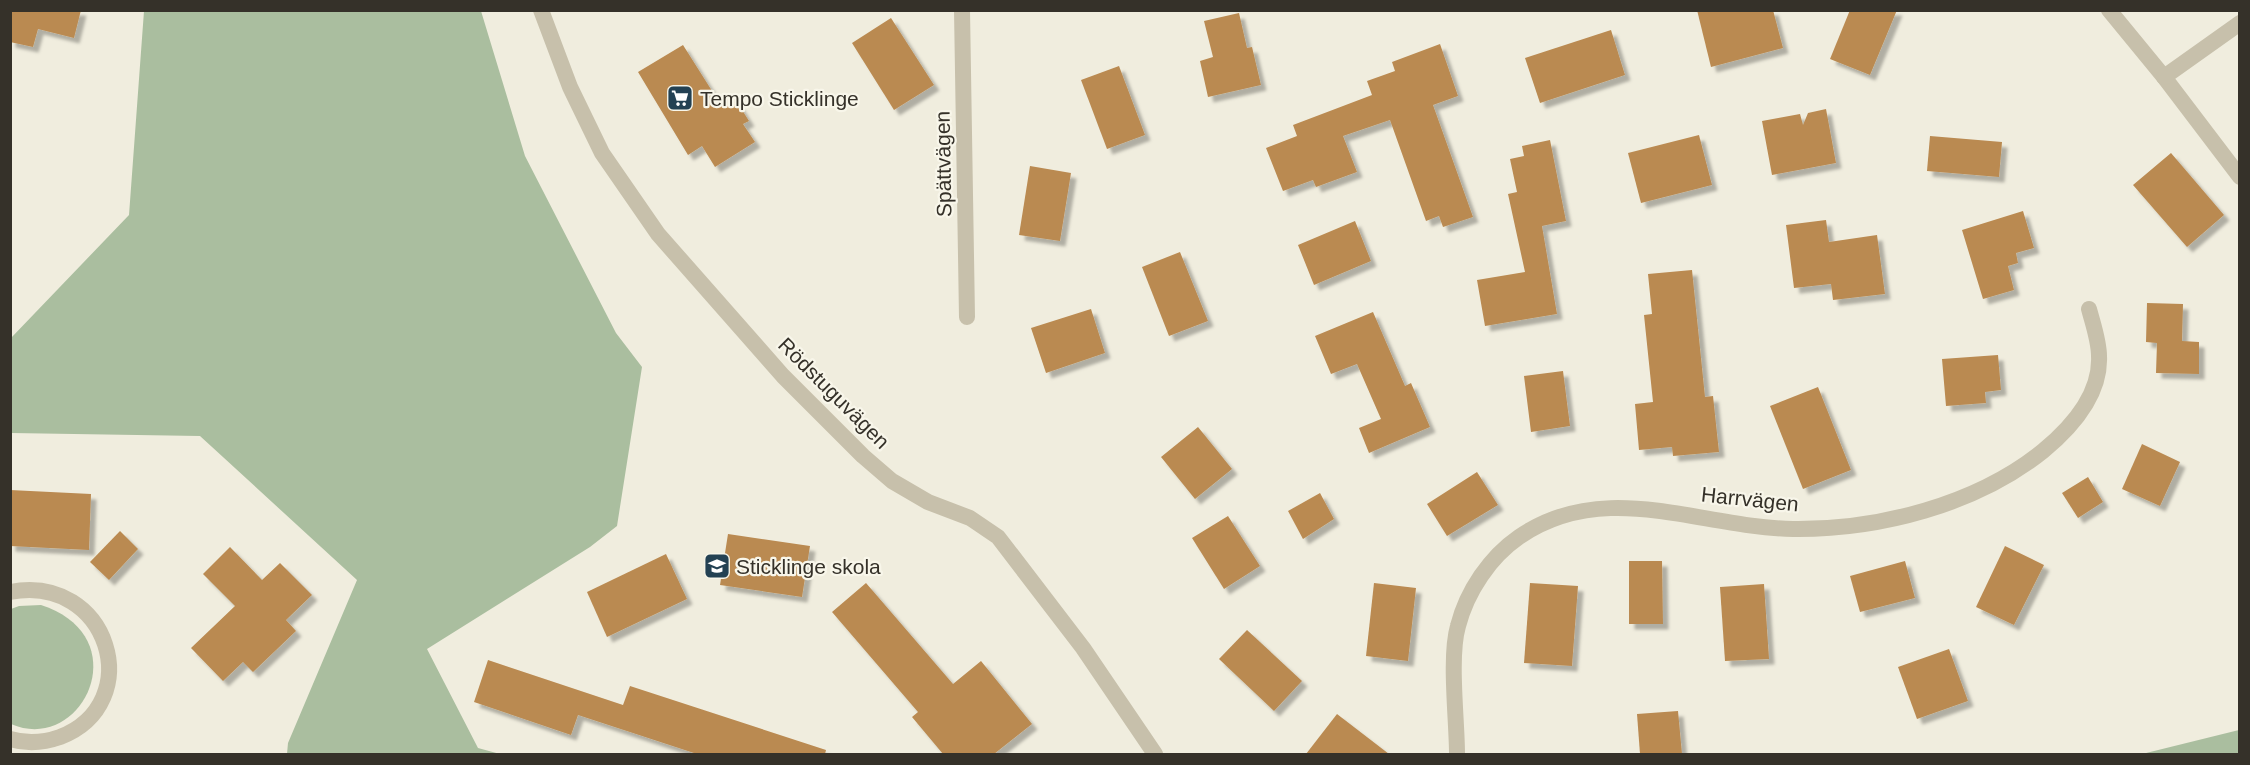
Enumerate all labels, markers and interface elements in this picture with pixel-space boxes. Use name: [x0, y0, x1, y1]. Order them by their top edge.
supermarket icon: Tempo Sticklinge: [665, 83, 695, 113]
place label: Tempo Sticklinge: [700, 87, 859, 110]
street label: Spättvägen: [931, 111, 955, 217]
street label: Rödstuguvägen: [774, 333, 894, 453]
street label: Harrvägen: [1700, 482, 1800, 516]
school or university icon: Sticklinge skola: [702, 551, 732, 581]
place label: Sticklinge skola: [736, 555, 881, 578]

